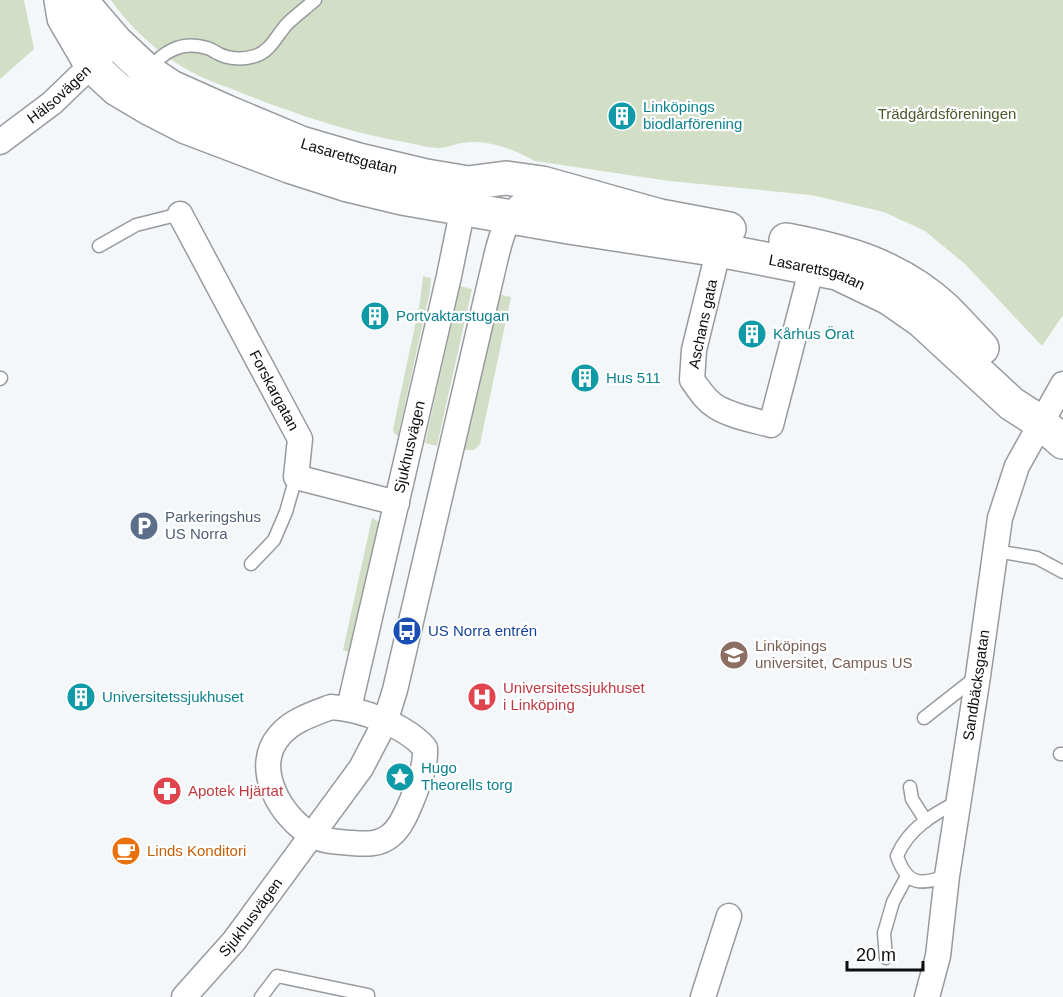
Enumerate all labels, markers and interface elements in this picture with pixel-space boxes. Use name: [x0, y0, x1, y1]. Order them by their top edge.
street label: Hälsovägen: [24, 61, 94, 127]
place label: Linköpings biodlarförening: [643, 98, 742, 132]
building icon: Linköpings biodlarförening: [606, 100, 638, 132]
park label: Trädgårdsföreningen: [878, 105, 1016, 122]
street label: Lasarettsgatan: [299, 134, 399, 177]
street label: Lasarettsgatan: [767, 251, 868, 293]
street label: Aschans gata: [685, 277, 720, 370]
building icon: Portvaktarstugan: [359, 300, 391, 332]
place label: Portvaktarstugan: [396, 307, 509, 324]
building icon: Kårhus Örat: [736, 318, 768, 350]
place label: Kårhus Örat: [773, 325, 855, 342]
street label: Forskargatan: [246, 347, 303, 433]
building icon: Hus 511: [569, 362, 601, 394]
place label: Hus 511: [606, 369, 661, 386]
street label: Sjukhusvägen: [390, 399, 428, 495]
place label: Parkeringshus US Norra: [165, 508, 261, 542]
parking icon: Parkeringshus US Norra: [128, 510, 160, 542]
bus stop icon: US Norra entrén: [391, 615, 423, 647]
place label: US Norra entrén: [428, 622, 537, 639]
street label: Sandbäcksgatan: [959, 629, 992, 742]
place label: Linköpings universitet, Campus US: [755, 637, 913, 671]
school or university icon: Linköpings universitet, Campus US: [718, 639, 750, 671]
place label: Universitetssjukhuset i Linköping: [503, 679, 646, 713]
building icon: Universitetssjukhuset: [65, 681, 97, 713]
hospital icon: Universitetssjukhuset i Linköping: [466, 681, 498, 713]
place label: Universitetssjukhuset: [102, 688, 245, 705]
place label: Hugo Theorells torg: [421, 759, 513, 793]
place icon: Hugo Theorells torg: [384, 761, 416, 793]
pharmacy icon: Apotek Hjärtat: [151, 775, 183, 807]
place label: Apotek Hjärtat: [188, 782, 284, 799]
cafe icon: Linds Konditori: [110, 835, 142, 867]
place label: Linds Konditori: [147, 842, 246, 859]
street label: Sjukhusvägen: [215, 874, 285, 960]
scale bar: [847, 934, 924, 972]
text: 20 m: [856, 945, 896, 965]

